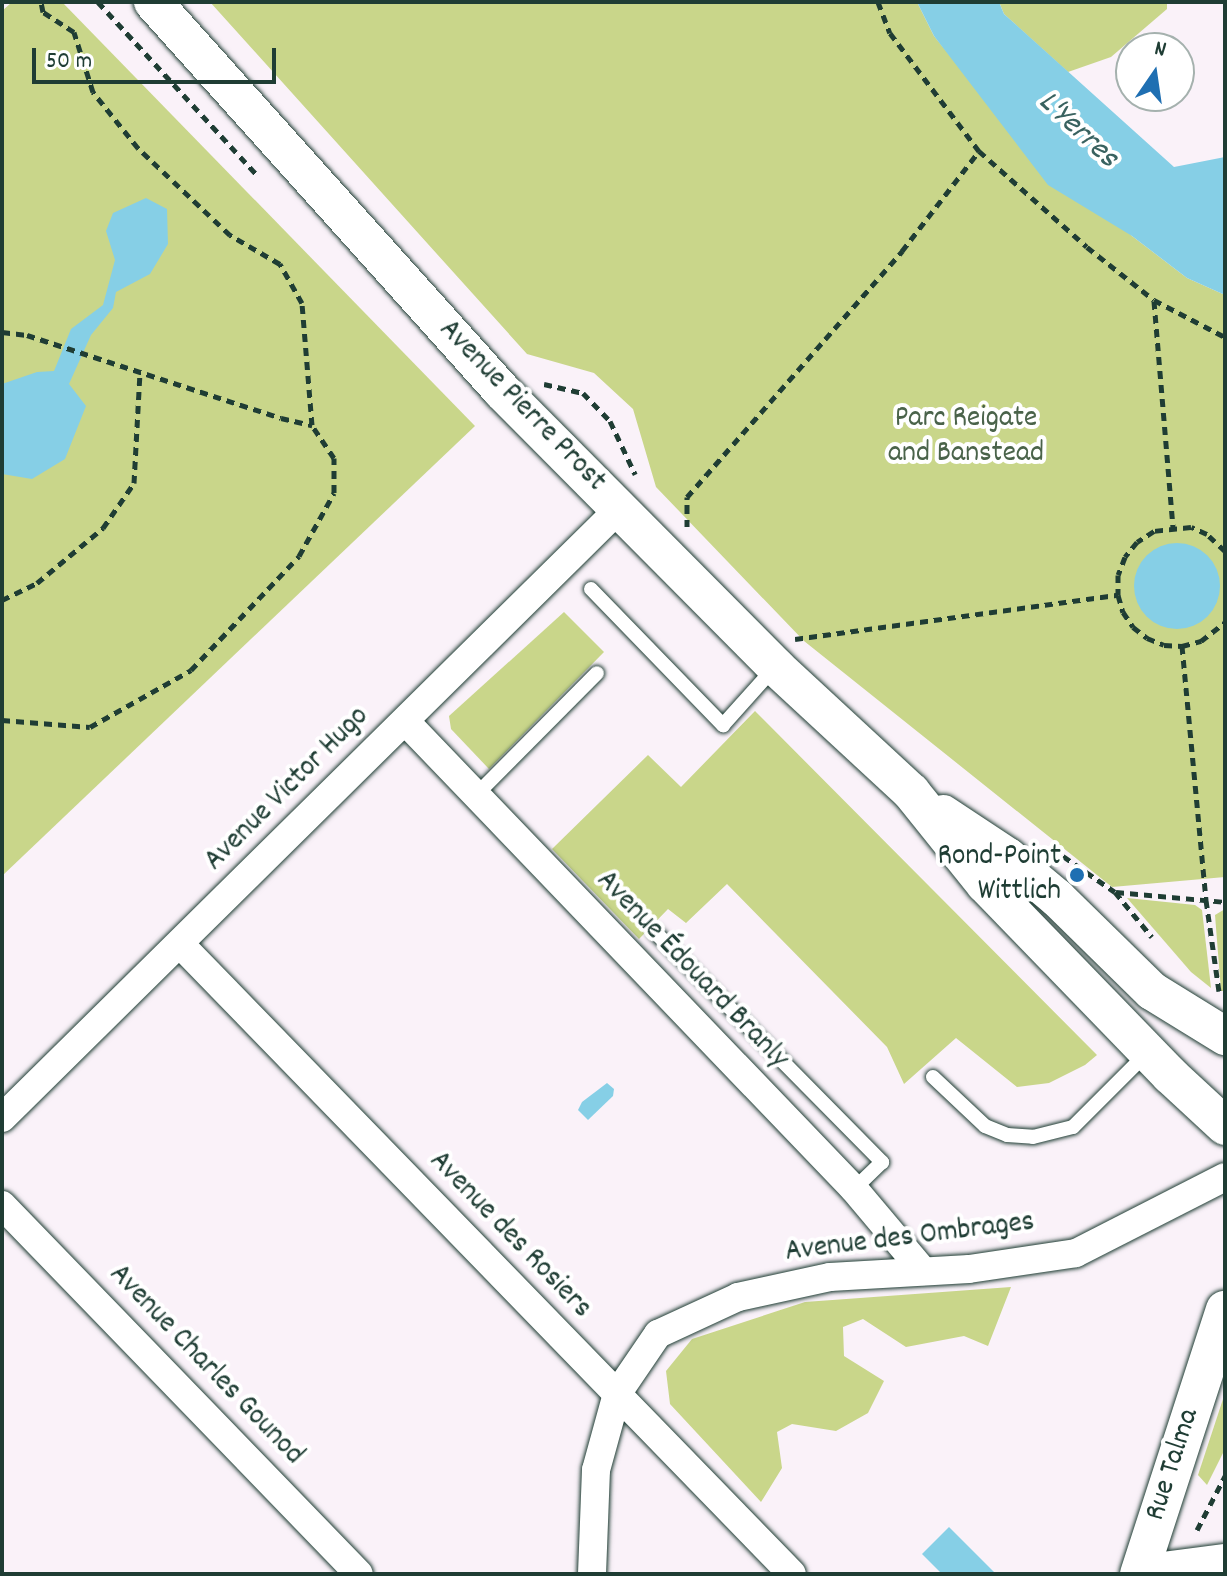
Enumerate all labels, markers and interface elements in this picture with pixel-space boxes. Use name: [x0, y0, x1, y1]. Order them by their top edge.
scale bar: [36, 32, 280, 82]
north arrow: [1115, 32, 1195, 112]
text: N: [1151, 34, 1169, 66]
text: 50 m: [46, 45, 92, 79]
water label: L'Yerres: [1029, 84, 1125, 178]
street label: Avenue Pierre Prost: [430, 313, 612, 501]
park label: Parc Reigate and Banstead: [888, 402, 1044, 472]
street label: Avenue Victor Hugo: [198, 700, 378, 880]
place label: Rond-Point Wittlich: [937, 840, 1061, 910]
street label: Avenue Édouard Branly: [587, 864, 795, 1078]
marker: Rond-Point Wittlich: [1068, 866, 1086, 884]
street label: Avenue des Rosiers: [420, 1145, 598, 1327]
street label: Avenue des Ombrages: [783, 1206, 1037, 1272]
street label: Avenue Charles Gounod: [100, 1258, 310, 1474]
street label: Rue Talma: [1139, 1405, 1209, 1525]

